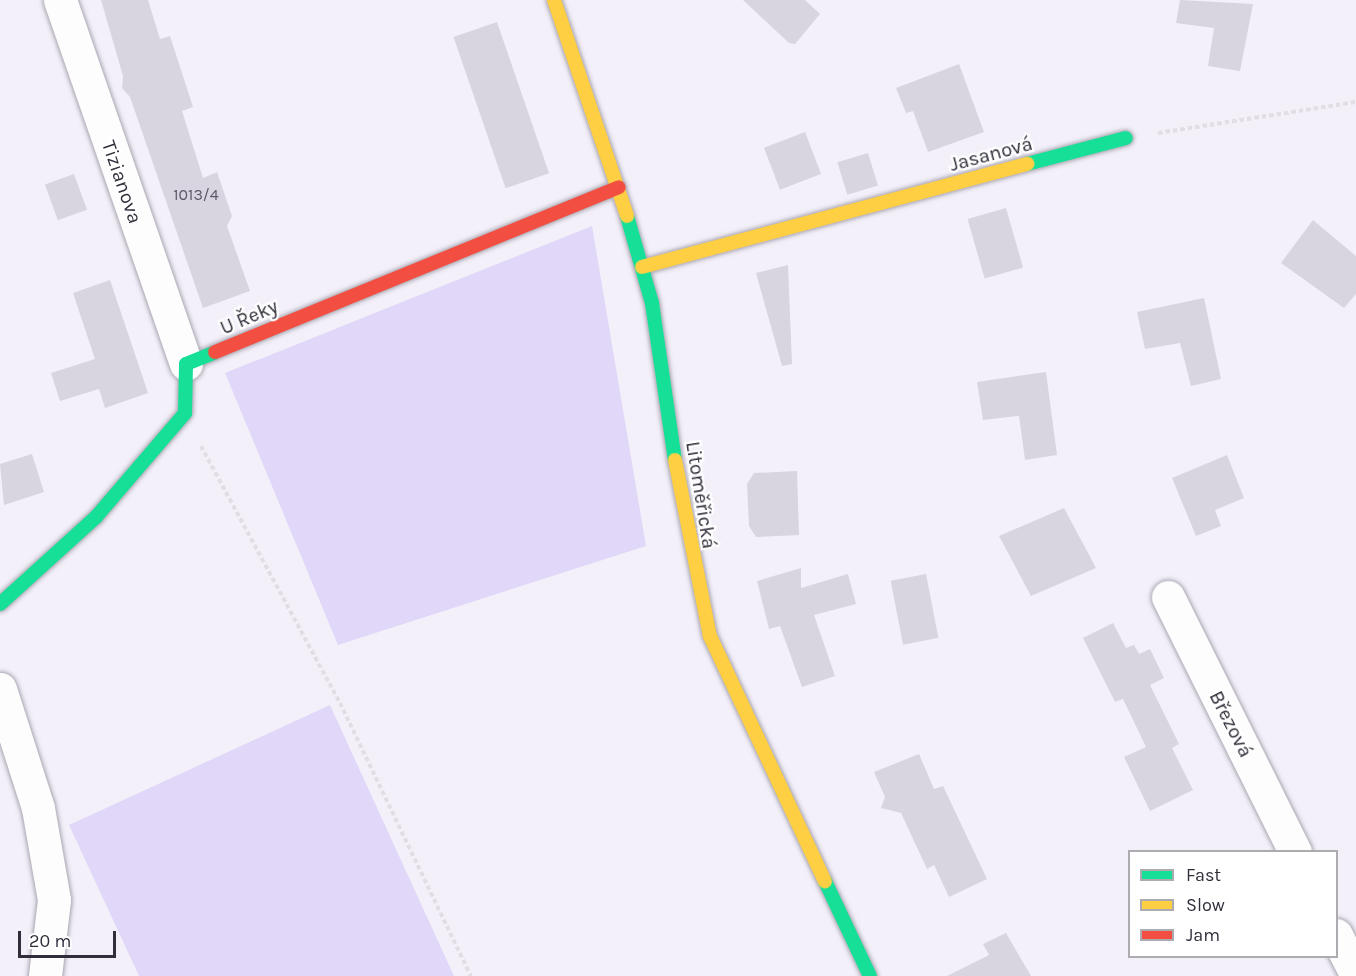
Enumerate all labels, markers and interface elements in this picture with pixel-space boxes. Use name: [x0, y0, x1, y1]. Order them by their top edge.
street label: Jasanová: [947, 131, 1035, 177]
street label: Tizianova: [97, 137, 147, 227]
house number: 1013/4: [173, 185, 219, 205]
street label: U Řeky: [216, 294, 282, 340]
street label: Litoměřická: [681, 440, 721, 550]
street label: Březová: [1204, 687, 1258, 761]
legend: [1128, 850, 1338, 958]
text: Fast: [1186, 864, 1221, 886]
text: Slow: [1186, 894, 1225, 916]
scale bar: [21, 919, 118, 957]
text: Jam: [1186, 924, 1220, 946]
text: 20 m: [29, 930, 71, 952]

